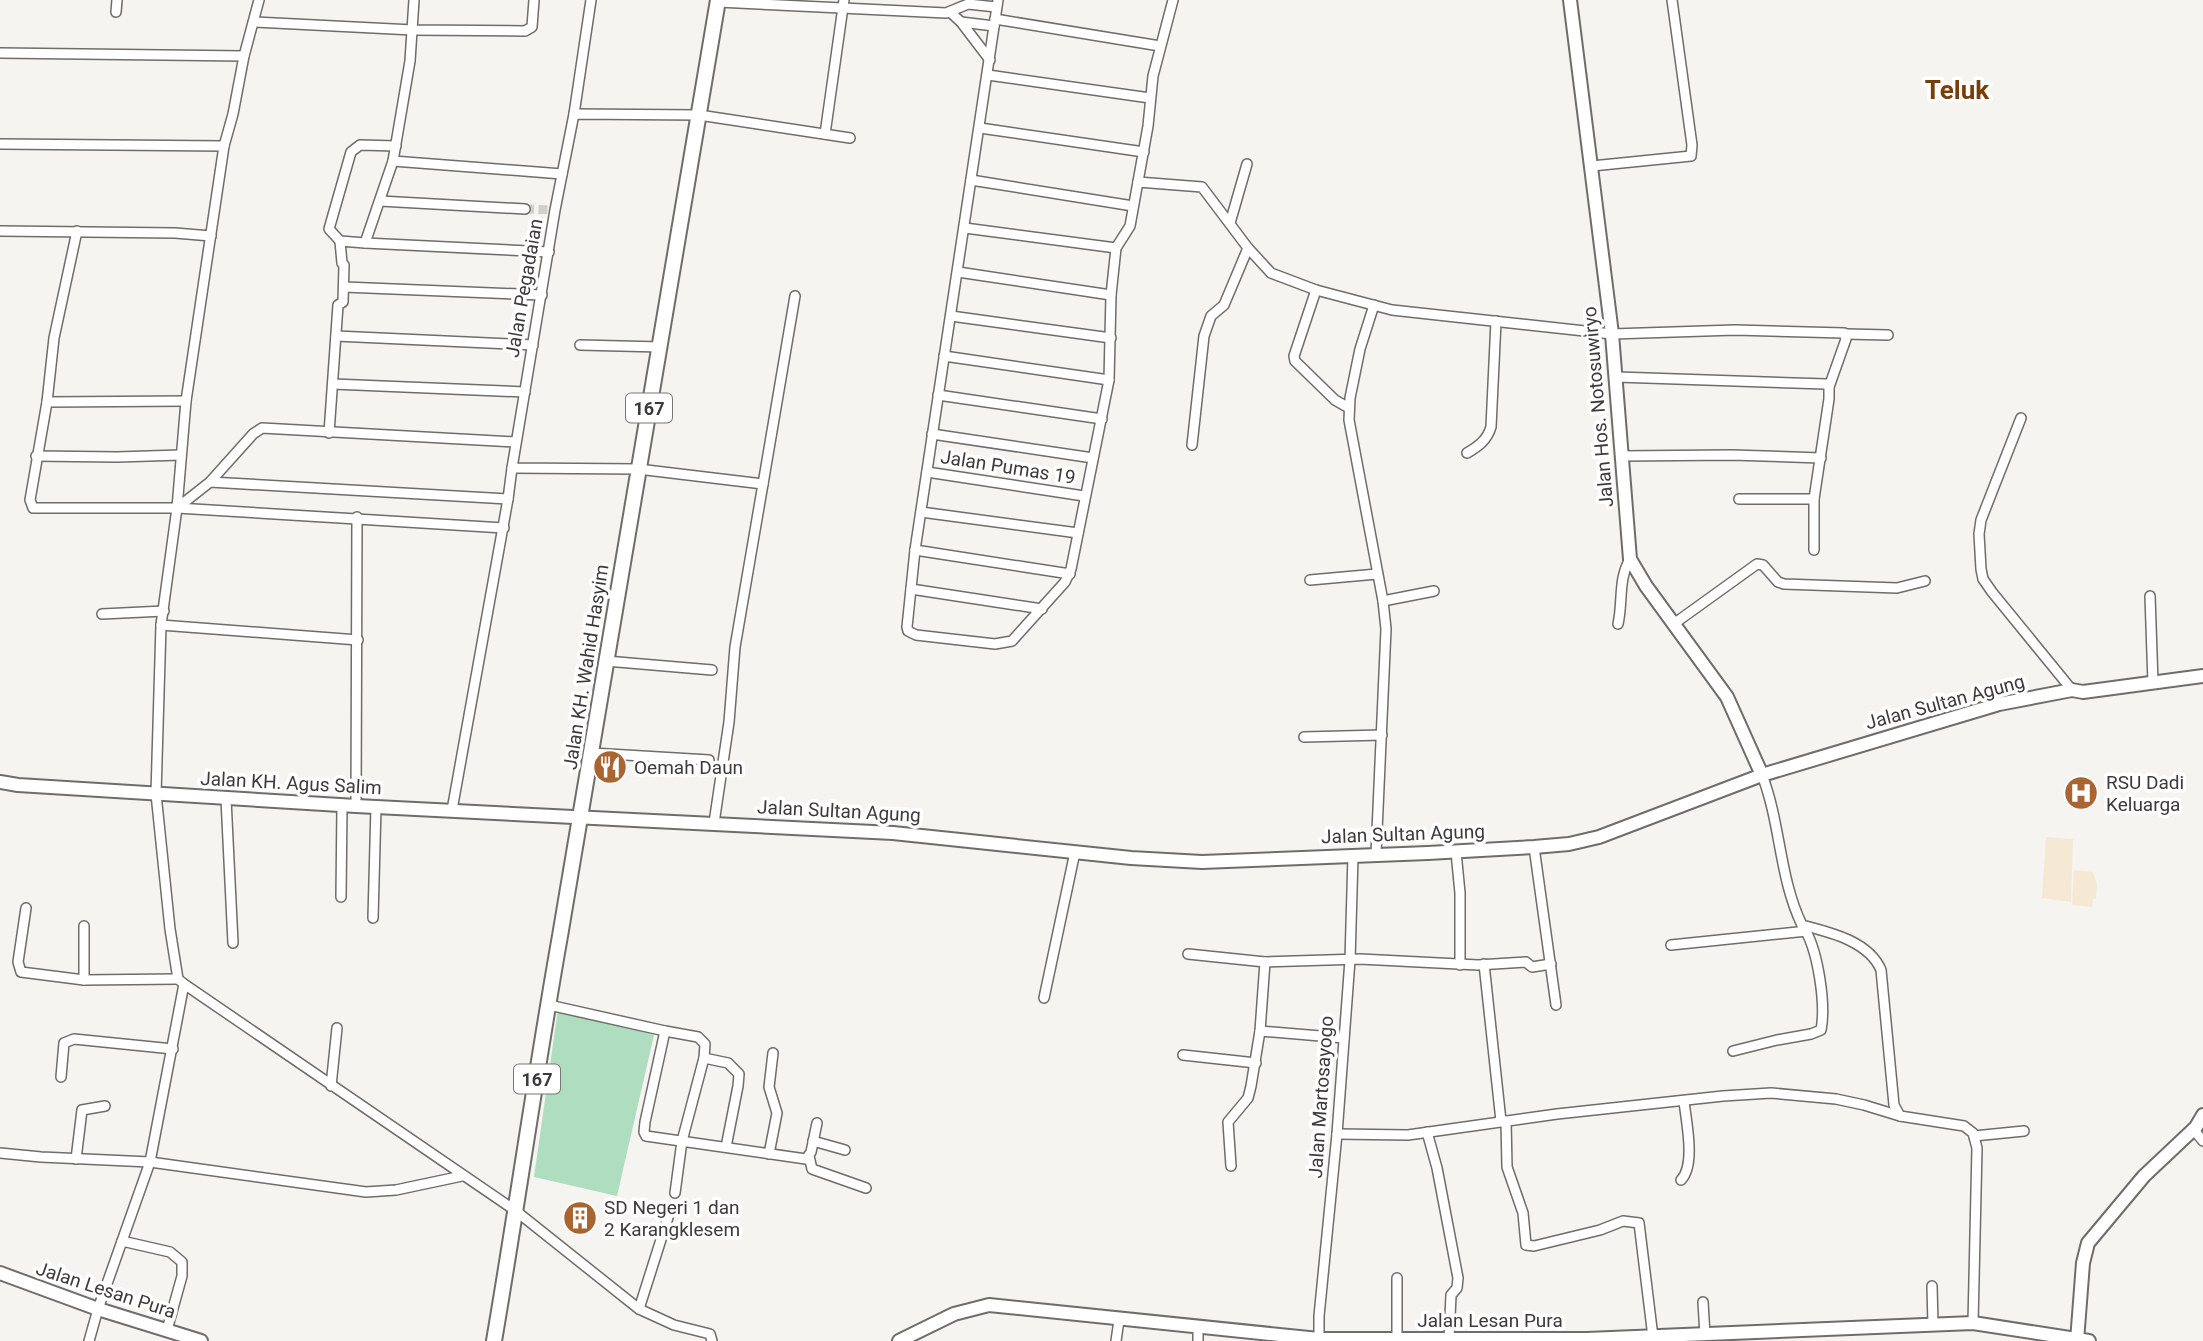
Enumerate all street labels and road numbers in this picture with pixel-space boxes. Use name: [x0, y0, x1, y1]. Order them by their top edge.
street label: Jalan Pegadaian: [500, 217, 548, 359]
street label: Jalan Hos. Notosuwiryo: [1578, 306, 1618, 508]
road number: 167: [626, 394, 672, 422]
street label: Jalan Pumas 19: [939, 445, 1077, 489]
street label: Jalan KH. Wahid Hasyim: [558, 563, 614, 771]
street label: Jalan Sultan Agung: [1863, 670, 2027, 734]
street label: Jalan KH. Agus Salim: [200, 767, 382, 799]
street label: Jalan Sultan Agung: [757, 795, 921, 827]
street label: Jalan Sultan Agung: [1321, 820, 1485, 848]
street label: Jalan Martosayogo: [1304, 1015, 1338, 1179]
road number: 167: [514, 1064, 560, 1094]
street label: Jalan Lesan Pura: [33, 1257, 179, 1323]
street label: Jalan Lesan Pura: [1417, 1309, 1563, 1332]

